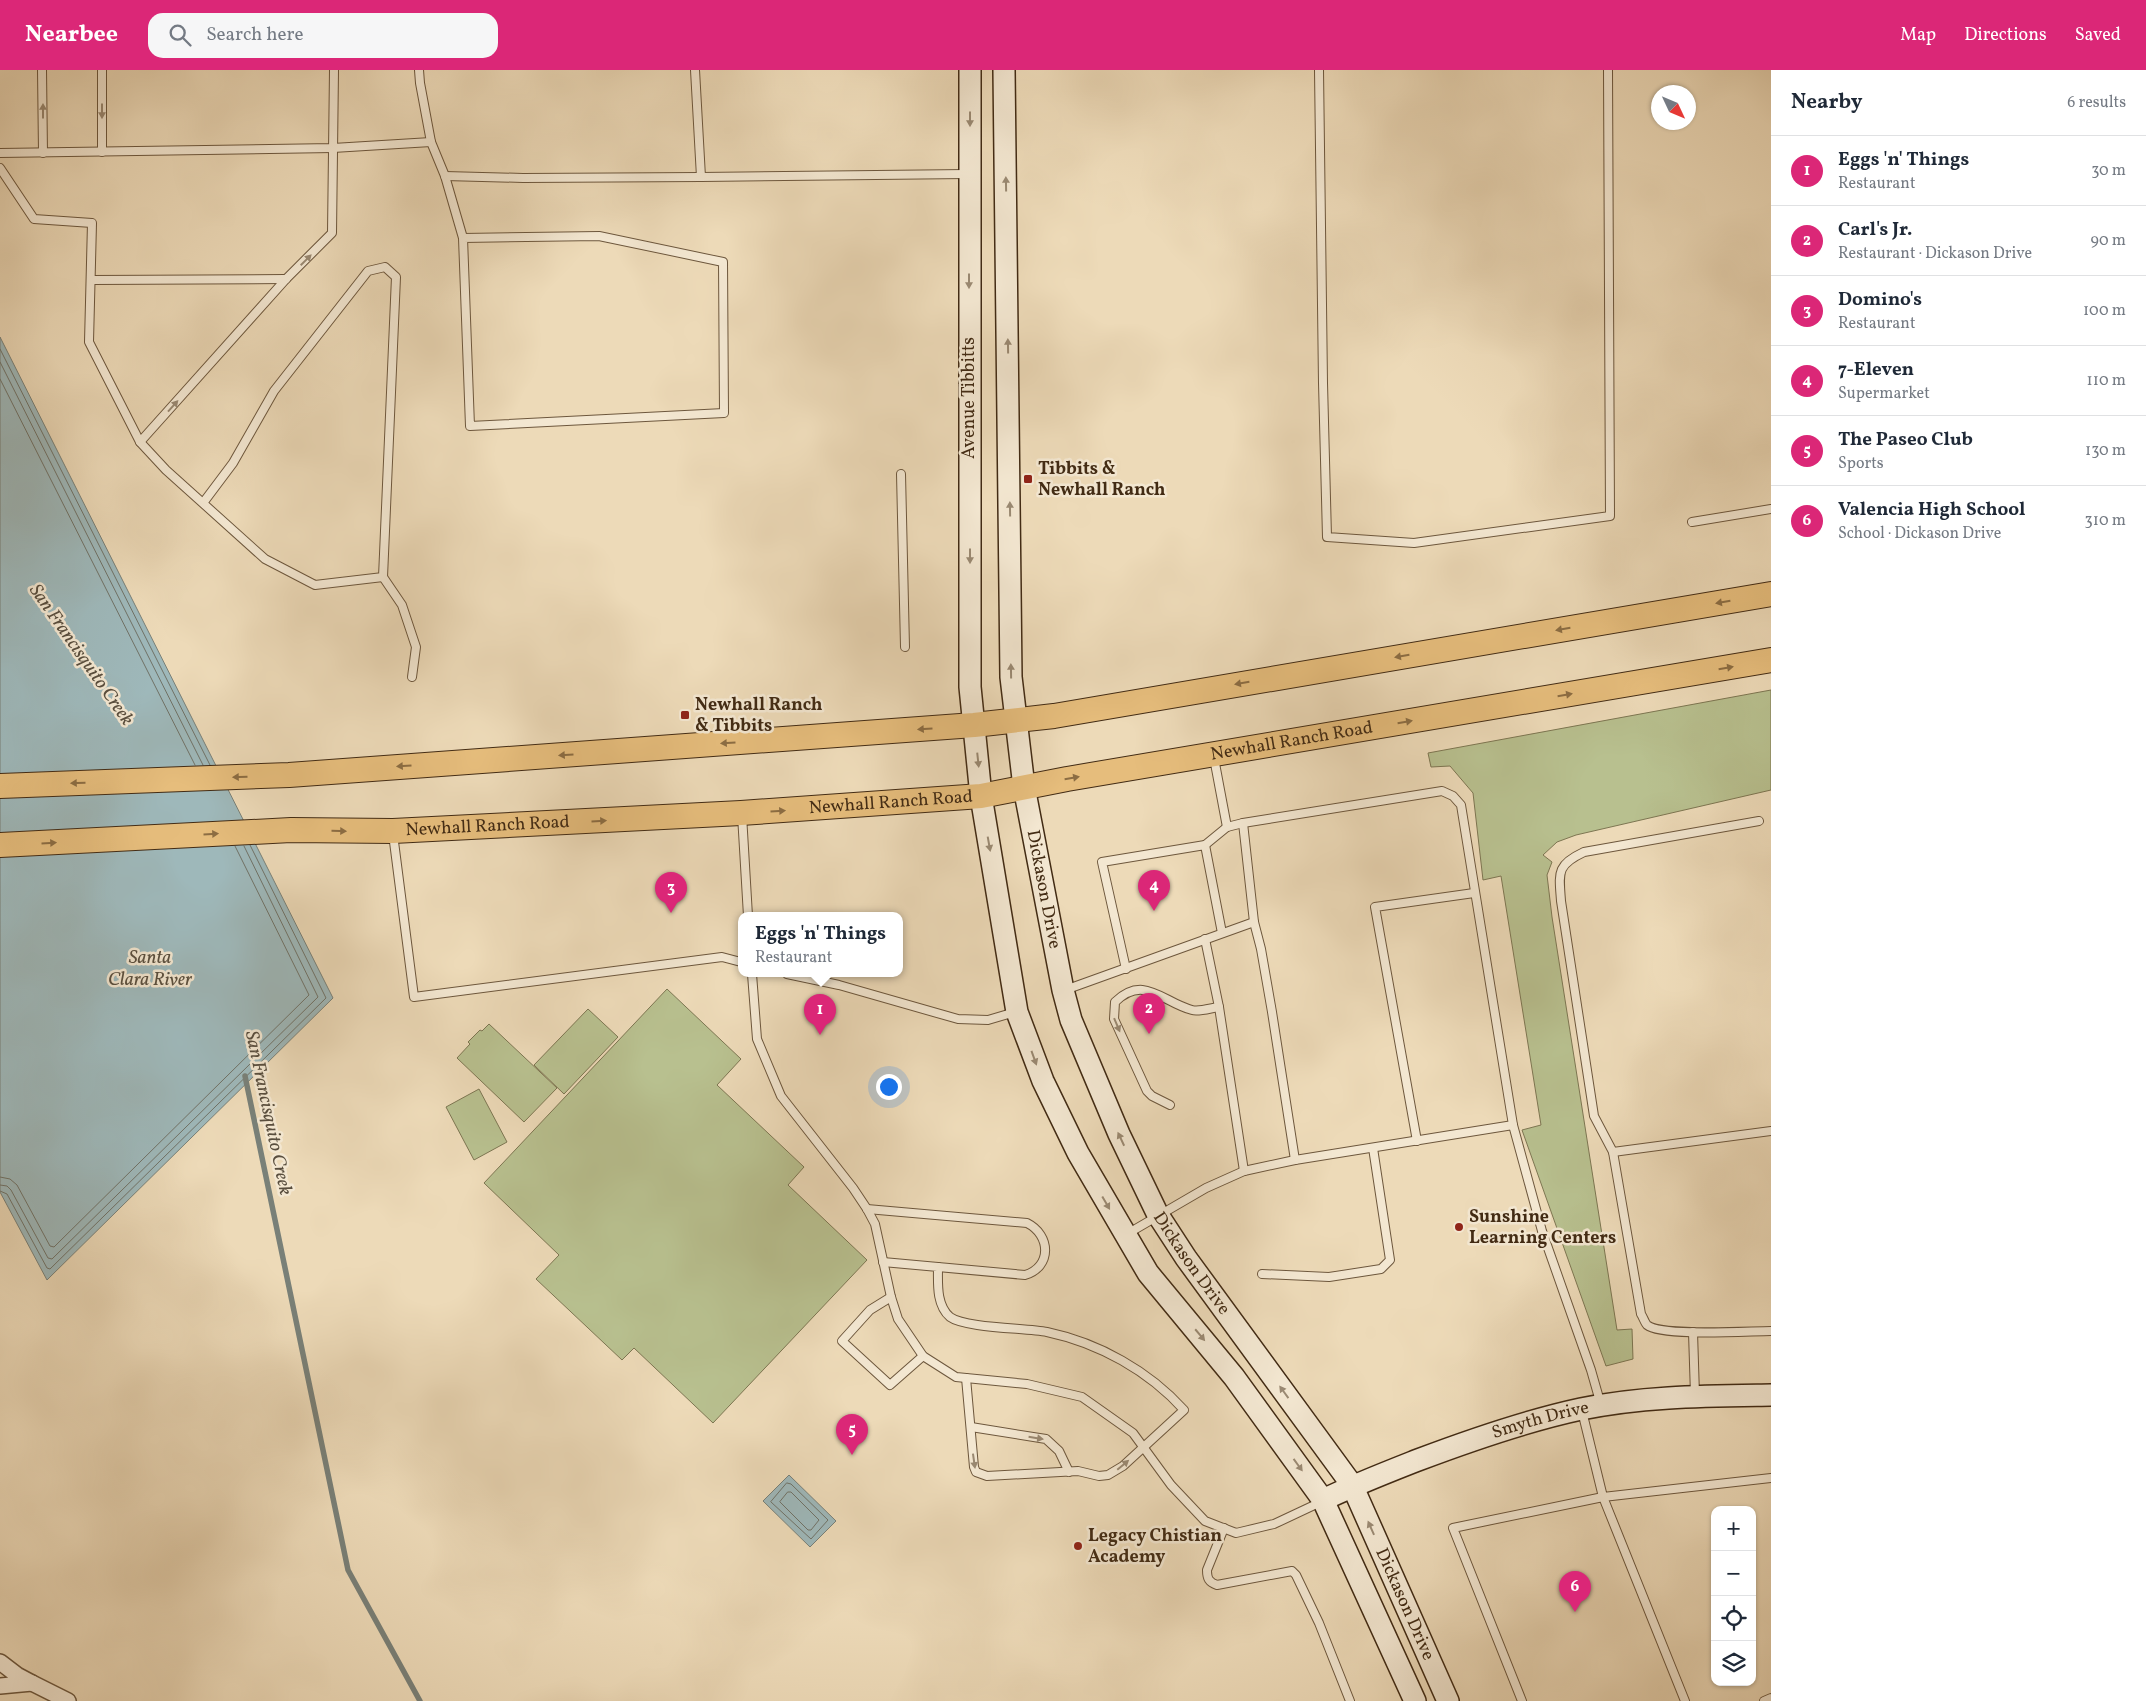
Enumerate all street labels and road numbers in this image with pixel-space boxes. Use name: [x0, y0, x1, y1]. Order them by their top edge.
street label: Avenue Tibbitts: [957, 337, 982, 459]
street label: Newhall Ranch Road: [1209, 715, 1375, 767]
street label: Newhall Ranch Road: [808, 784, 974, 821]
street label: Newhall Ranch Road: [405, 809, 570, 843]
street label: Dickason Drive: [1020, 828, 1067, 951]
street label: Dickason Drive: [1147, 1207, 1236, 1320]
street label: Smyth Drive: [1489, 1395, 1591, 1445]
street label: Dickason Drive: [1369, 1544, 1441, 1664]

